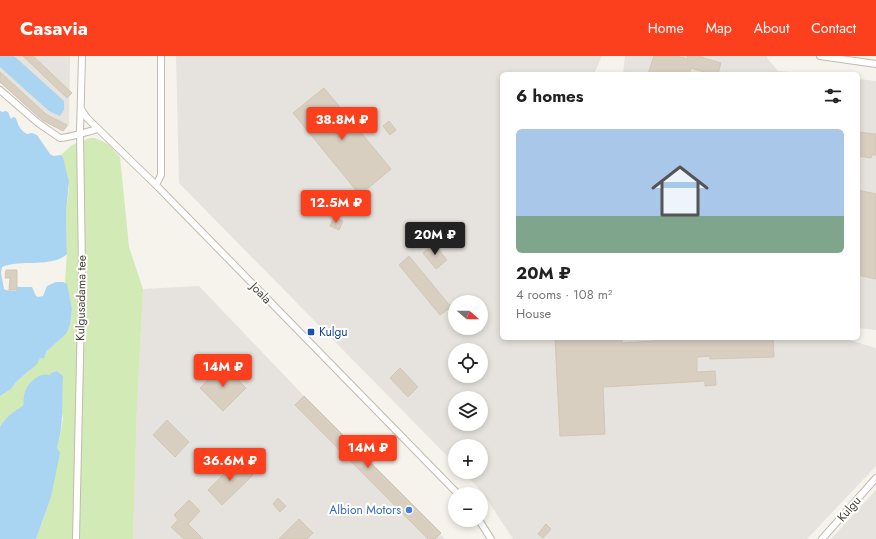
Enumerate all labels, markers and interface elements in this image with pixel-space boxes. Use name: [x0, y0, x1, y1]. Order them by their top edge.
text: Casavia: [20, 15, 88, 42]
text: Home: [648, 18, 684, 38]
text: Map: [706, 18, 732, 38]
text: About: [754, 18, 789, 38]
text: Contact: [811, 18, 856, 38]
text: 6 homes: [516, 84, 584, 108]
icon: filters: [822, 85, 844, 107]
pin: 38.8M ₽: [305, 107, 379, 141]
text: 38.8M ₽: [315, 110, 369, 129]
icon: home: [644, 155, 716, 227]
pin: 12.5M ₽: [299, 190, 373, 224]
text: 12.5M ₽: [310, 193, 362, 212]
pin: 20M ₽: [407, 222, 463, 256]
text: 20M ₽: [414, 225, 456, 244]
street label: Kulgusadama tee: [71, 255, 91, 341]
text: 20M ₽: [516, 261, 571, 285]
street label: Joala: [245, 277, 276, 308]
text: 4 rooms · 108 m²: [516, 285, 612, 304]
north arrow: [448, 295, 488, 335]
map controls: [448, 295, 488, 527]
text: House: [516, 304, 551, 323]
place label: Kulgu: [319, 323, 348, 341]
marker: Kulgu: [306, 327, 316, 337]
button: locate: [448, 343, 488, 383]
pin: 14M ₽: [195, 354, 251, 388]
text: 14M ₽: [203, 357, 243, 376]
button: layers: [448, 391, 488, 431]
pin: 14M ₽: [340, 435, 396, 469]
text: 14M ₽: [348, 438, 388, 457]
button: +: [448, 439, 488, 479]
pin: 36.6M ₽: [193, 448, 267, 482]
text: 36.6M ₽: [203, 451, 257, 470]
button: −: [448, 487, 488, 527]
street label: Kulgu: [833, 492, 865, 526]
place label: Albion Motors: [329, 501, 401, 519]
marker: Albion Motors: [404, 505, 414, 515]

